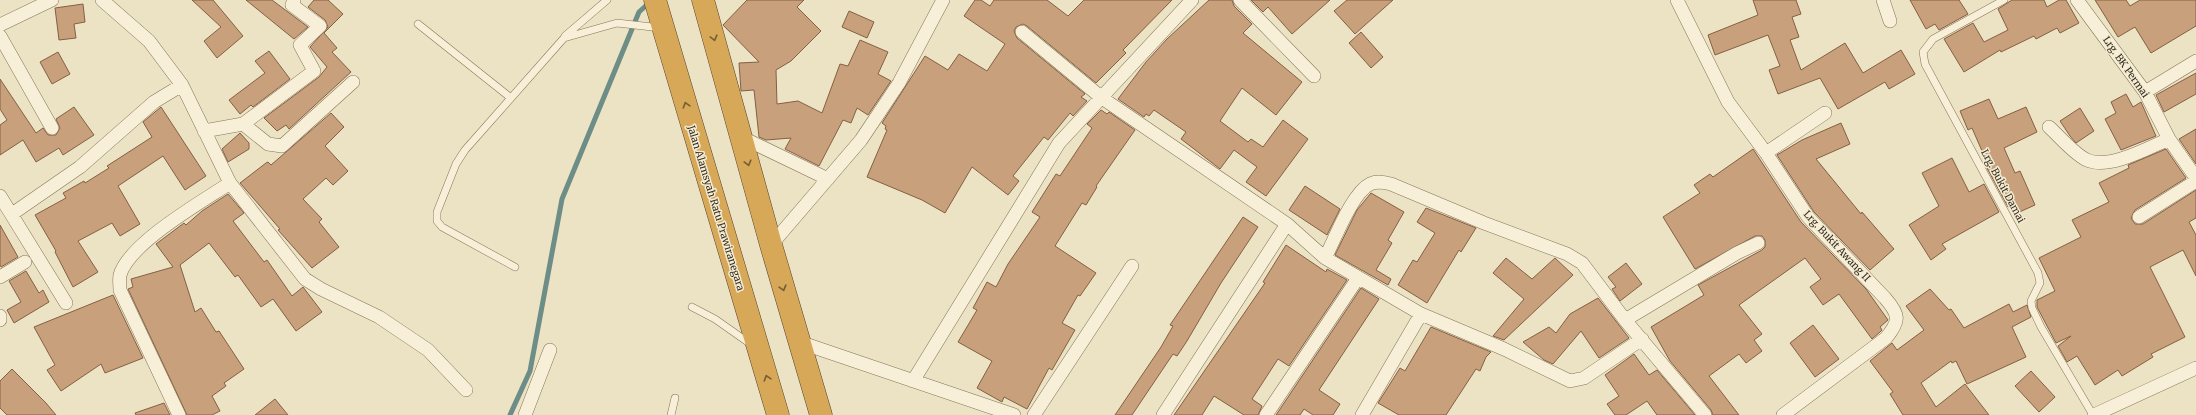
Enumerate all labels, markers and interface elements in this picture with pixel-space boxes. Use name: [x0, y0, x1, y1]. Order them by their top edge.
one-way arrow: [709, 34, 718, 41]
street label: Lrg. BK Permai: [2100, 34, 2152, 100]
one-way arrow: [682, 102, 691, 109]
street label: Jalan Alamsyah Ratu Prawiranegara: [684, 123, 748, 293]
street label: Lrg. Bukit Damai: [1978, 147, 2028, 225]
one-way arrow: [743, 159, 752, 166]
street label: Lrg. Bukit Awang II: [1801, 208, 1873, 284]
one-way arrow: [778, 284, 787, 291]
one-way arrow: [763, 374, 772, 381]

